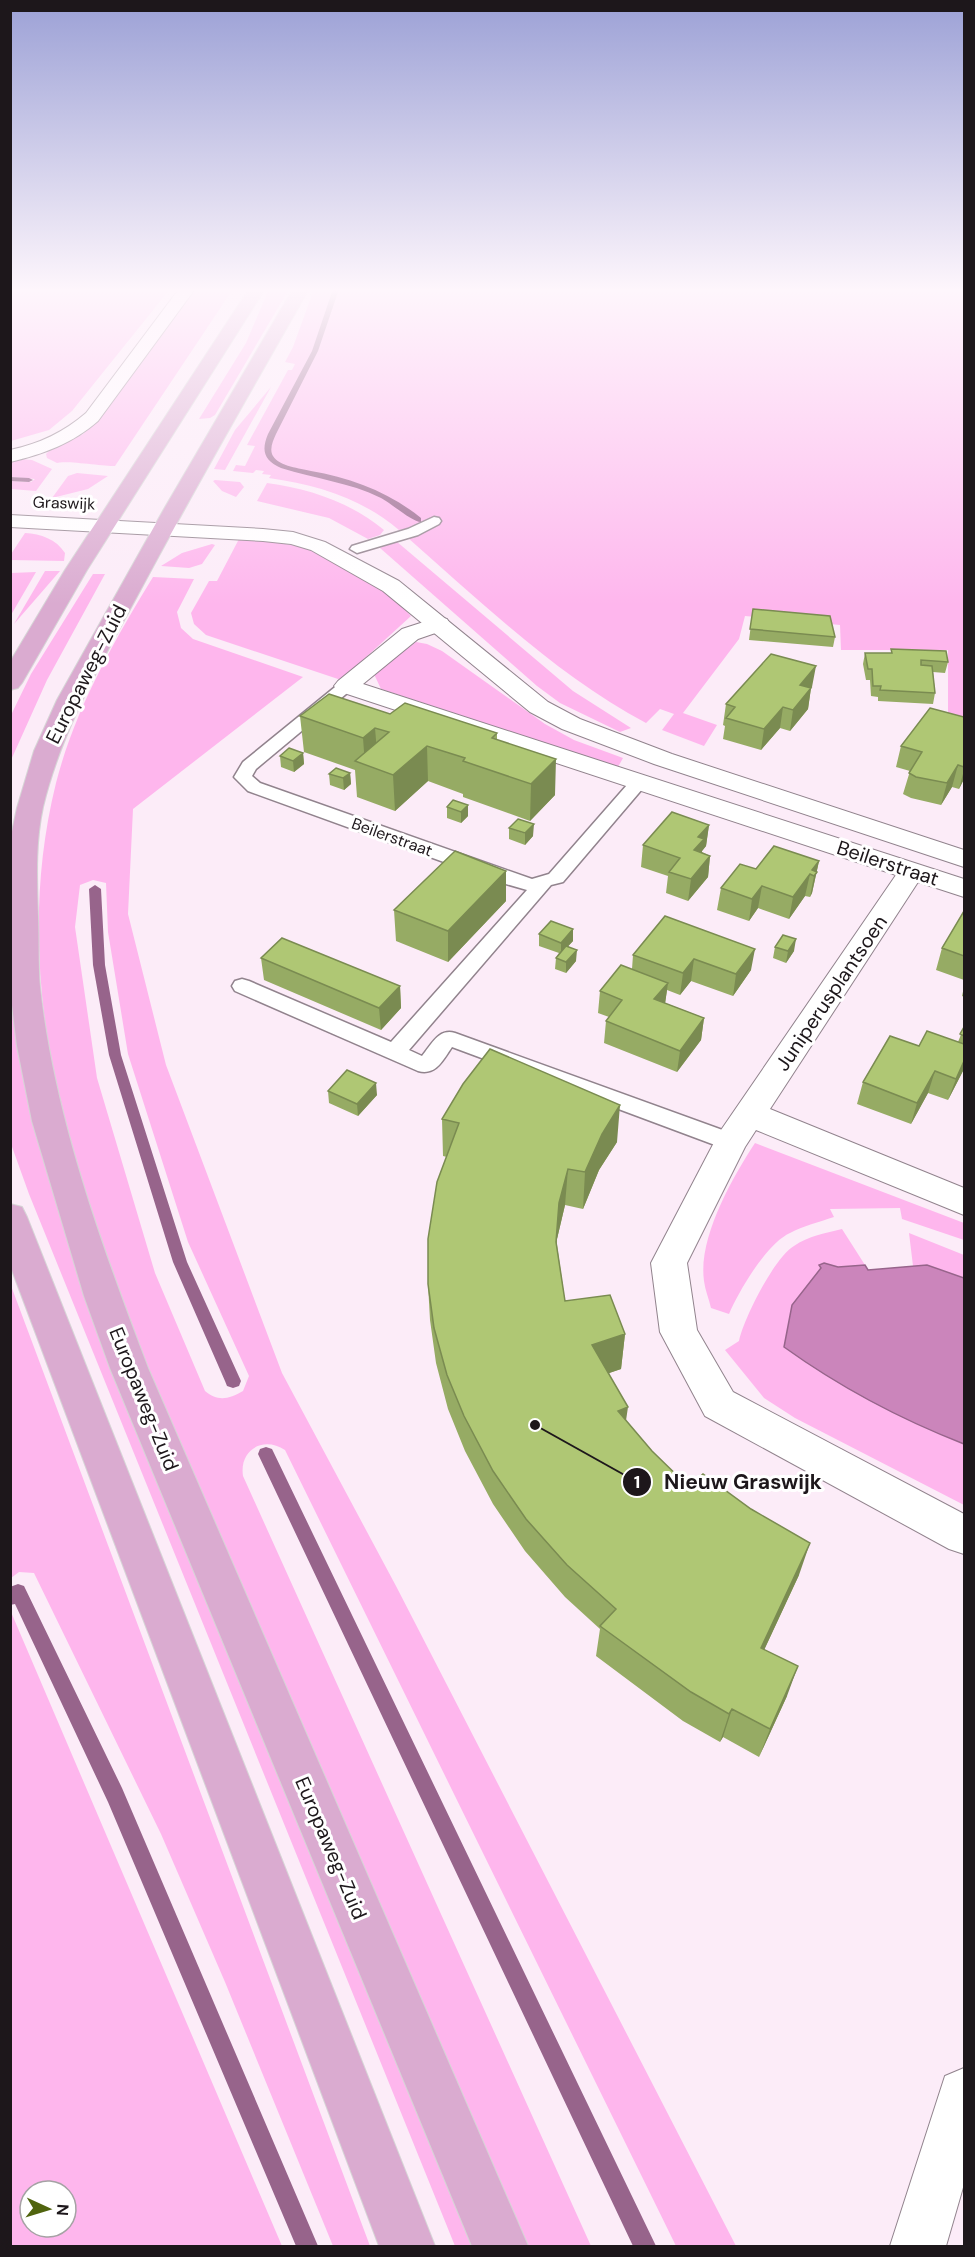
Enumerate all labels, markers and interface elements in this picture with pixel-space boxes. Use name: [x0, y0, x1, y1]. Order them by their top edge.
street label: Graswijk: [32, 491, 96, 515]
street label: Europaweg-Zuid: [40, 600, 132, 748]
street label: Beilerstraat: [349, 813, 435, 861]
street label: Beilerstraat: [834, 834, 942, 892]
street label: Juniperusplantsoen: [769, 910, 893, 1076]
street label: Europaweg-Zuid: [103, 1323, 185, 1475]
callout: Nieuw Graswijk: [622, 1462, 833, 1501]
text: Nieuw Graswijk: [664, 1468, 822, 1496]
text: 1: [634, 1470, 640, 1494]
street label: Europaweg-Zuid: [289, 1773, 373, 1923]
north arrow: [18, 2179, 78, 2239]
text: N: [52, 2203, 73, 2217]

